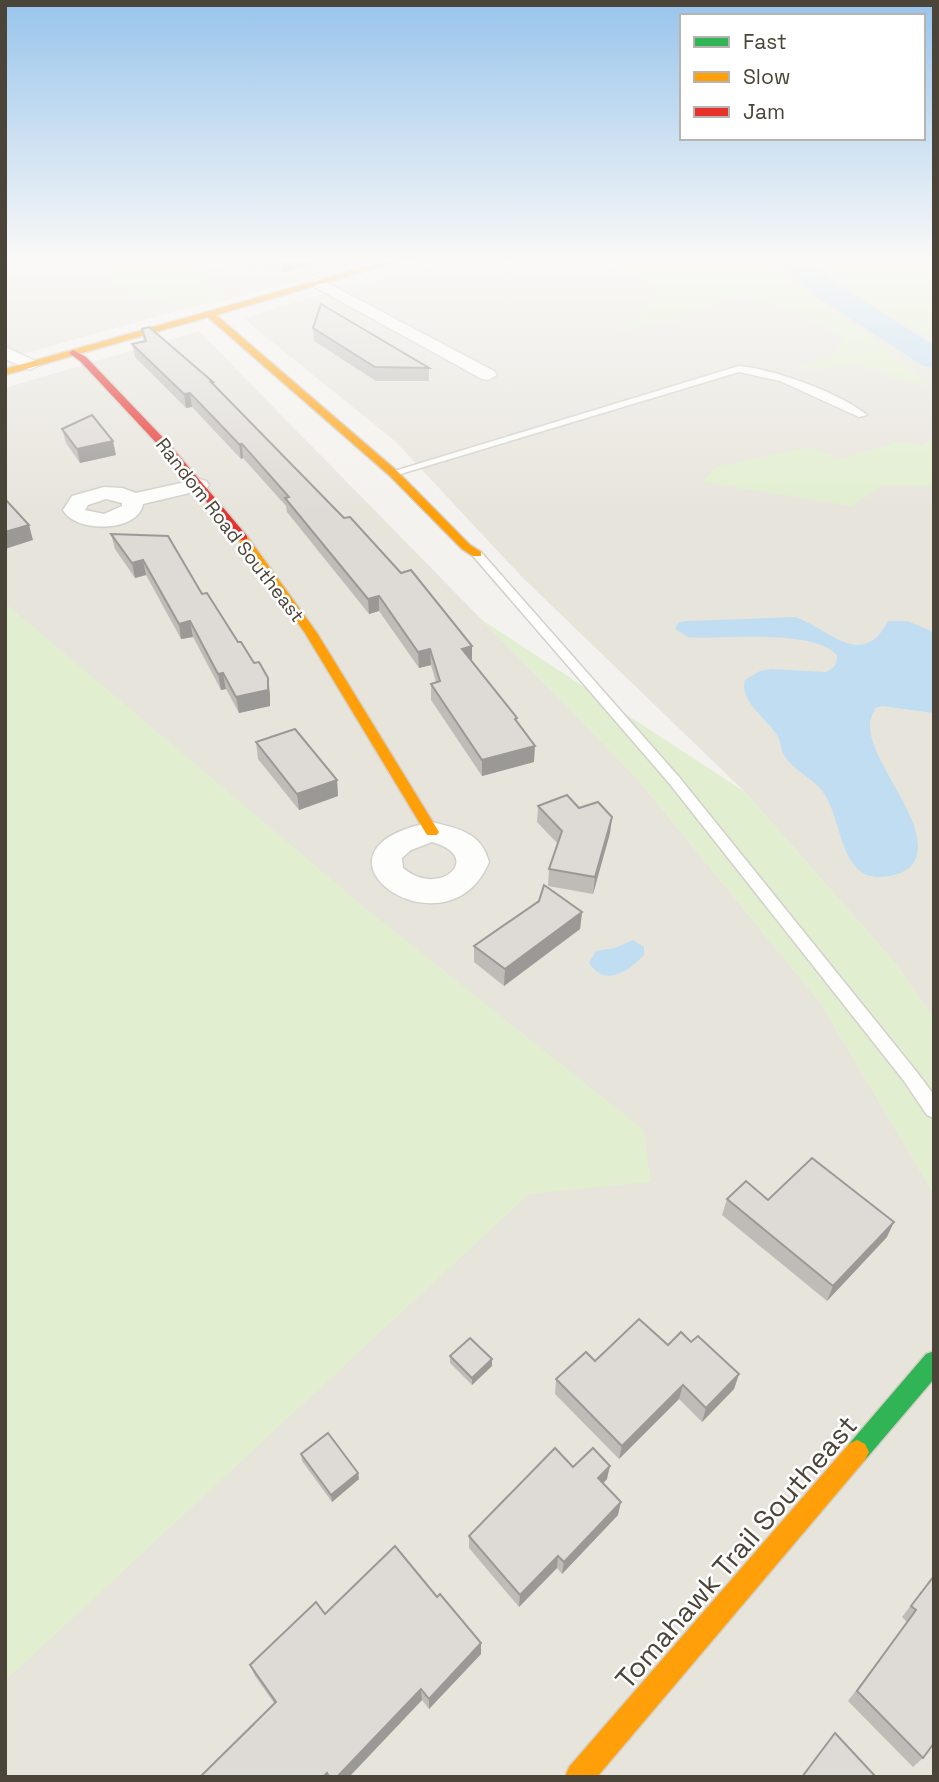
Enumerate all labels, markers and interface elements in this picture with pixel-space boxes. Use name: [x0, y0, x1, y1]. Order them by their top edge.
legend: [680, 14, 925, 140]
text: Fast: [743, 28, 787, 55]
text: Slow: [743, 63, 791, 90]
text: Jam: [743, 98, 785, 125]
street label: Random Road Southeast: [150, 433, 310, 627]
street label: Tomahawk Trail Southeast: [607, 1408, 865, 1696]

